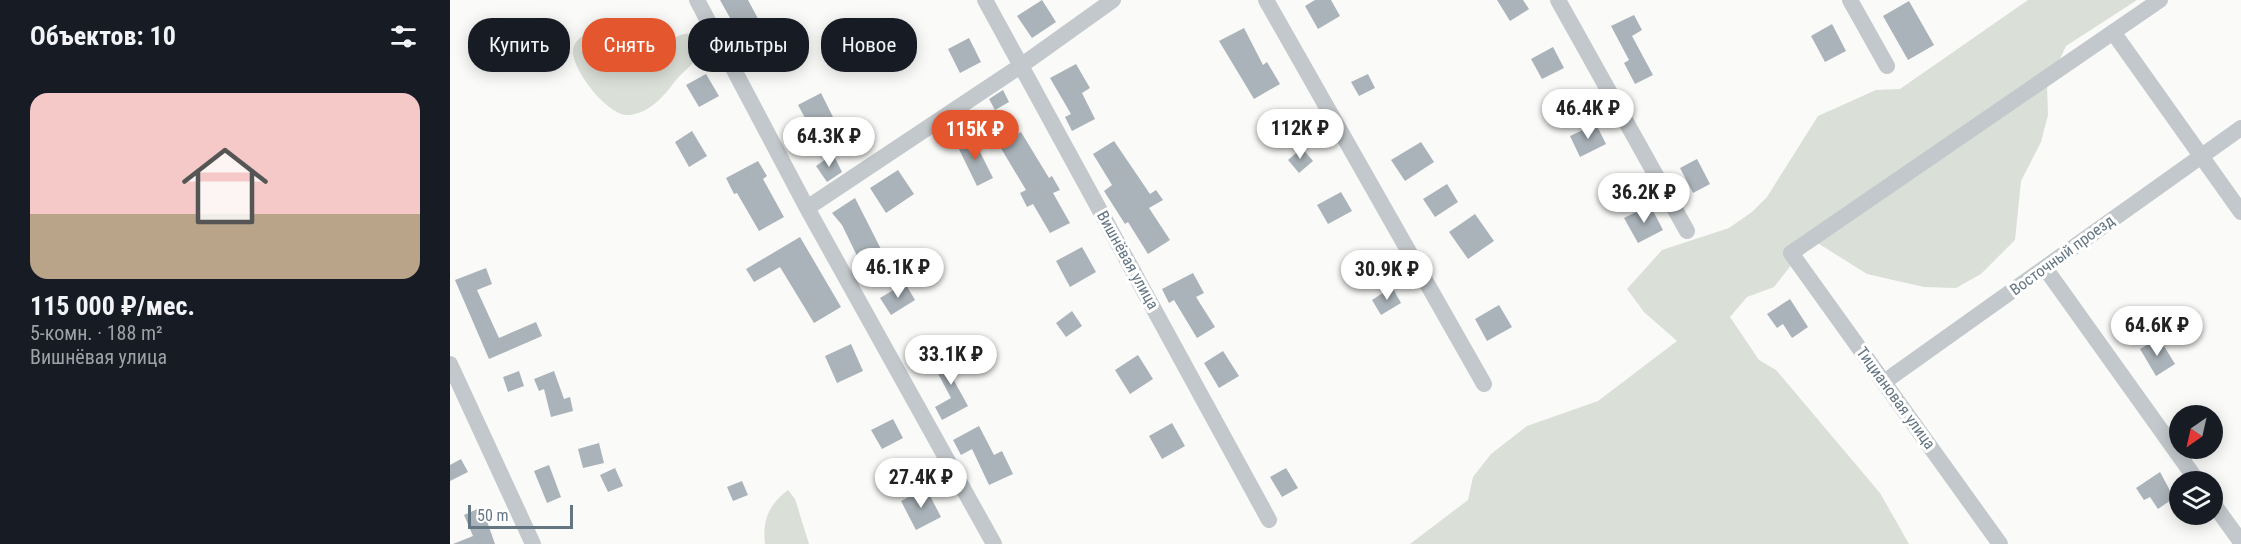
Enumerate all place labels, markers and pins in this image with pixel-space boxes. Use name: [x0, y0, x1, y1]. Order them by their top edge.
pin: 46.4K ₽: [1533, 89, 1643, 140]
pin: 112K ₽: [1251, 109, 1349, 160]
pin: 115K ₽: [926, 110, 1024, 161]
pin: 64.3K ₽: [774, 117, 884, 168]
pin: 36.2K ₽: [1589, 173, 1699, 224]
pin: 46.1K ₽: [843, 248, 953, 299]
pin: 30.9K ₽: [1332, 250, 1442, 301]
pin: 64.6K ₽: [2102, 306, 2212, 357]
pin: 33.1K ₽: [896, 335, 1006, 386]
pin: 27.4K ₽: [866, 458, 976, 509]

